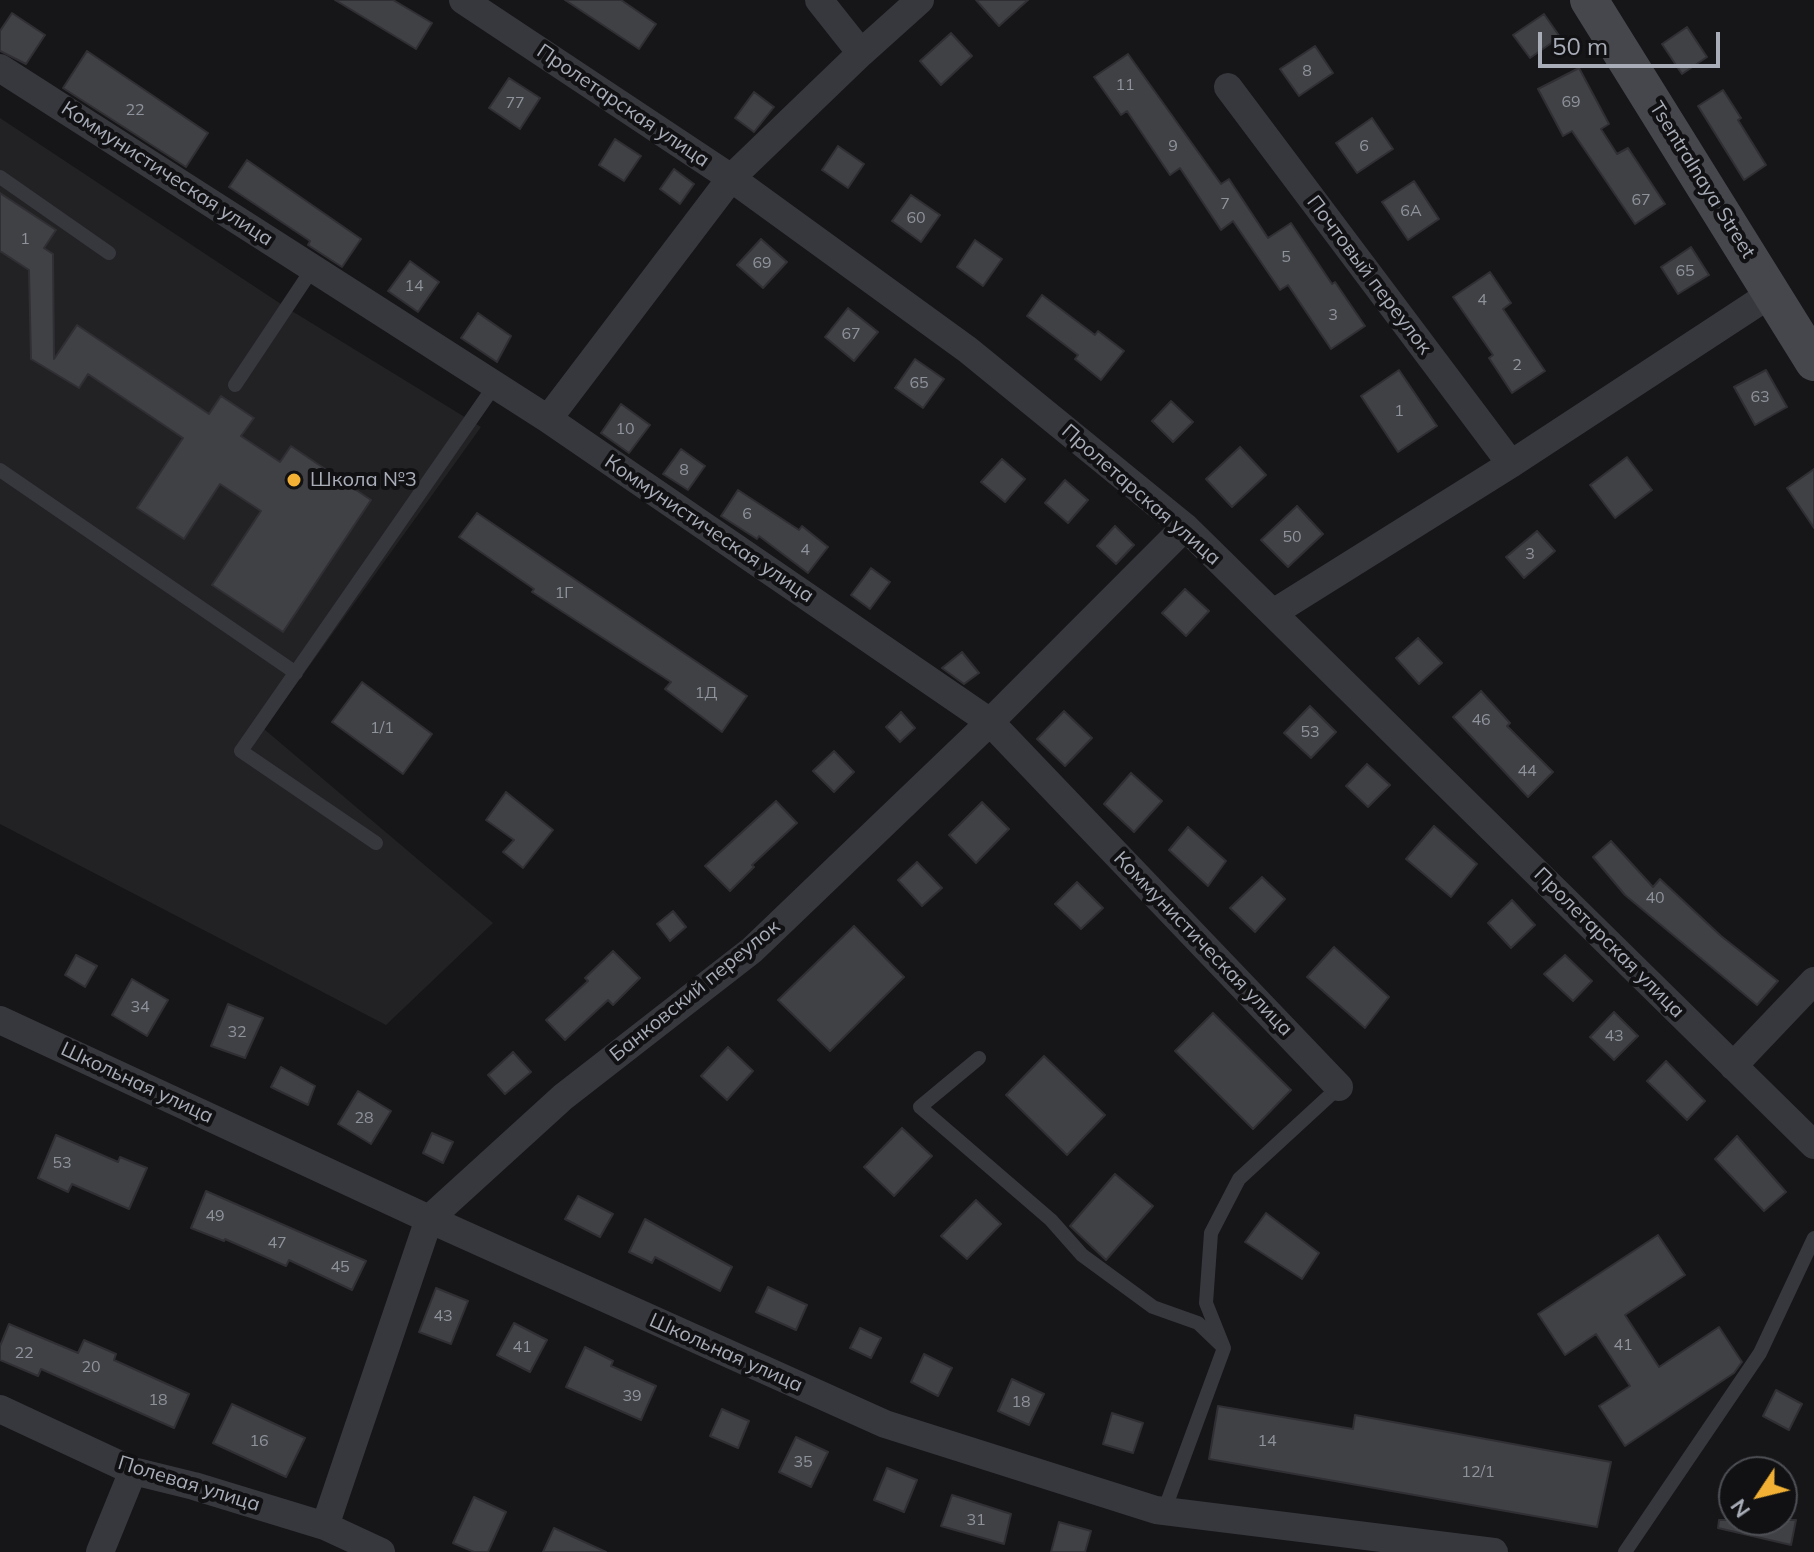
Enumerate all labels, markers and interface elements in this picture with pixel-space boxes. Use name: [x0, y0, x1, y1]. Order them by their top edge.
scale bar: [1542, 16, 1724, 66]
text: 50 m: [1552, 31, 1608, 61]
street label: Пролетарская улица: [532, 39, 714, 173]
house number: 8: [1302, 61, 1312, 81]
house number: 11: [1115, 75, 1135, 95]
house number: 69: [1561, 92, 1581, 112]
house number: 77: [505, 93, 525, 113]
street label: Коммунистическая улица: [57, 97, 277, 251]
street label: Tsentralnaya Street: [1644, 97, 1760, 263]
house number: 22: [125, 100, 145, 120]
house number: 9: [1168, 136, 1178, 156]
house number: 6: [1359, 136, 1369, 156]
house number: 67: [1631, 190, 1651, 210]
street label: Почтовый переулок: [1301, 191, 1437, 359]
house number: 7: [1220, 194, 1230, 214]
house number: 6А: [1400, 201, 1422, 221]
house number: 60: [906, 208, 926, 228]
house number: 1: [20, 229, 30, 249]
house number: 5: [1281, 247, 1291, 267]
house number: 69: [752, 253, 772, 273]
house number: 65: [1675, 261, 1695, 281]
house number: 14: [404, 276, 424, 296]
house number: 4: [1477, 290, 1487, 310]
house number: 3: [1328, 305, 1338, 325]
house number: 67: [841, 324, 861, 344]
house number: 2: [1512, 355, 1522, 375]
house number: 65: [909, 373, 929, 393]
house number: 63: [1750, 387, 1770, 407]
house number: 1: [1394, 401, 1404, 421]
house number: 10: [615, 419, 635, 439]
street label: Пролетарская улица: [1057, 419, 1225, 571]
street label: Коммунистическая улица: [600, 450, 818, 608]
house number: 8: [679, 460, 689, 480]
place label: Школа №3: [310, 468, 417, 492]
marker: Школа №3: [285, 471, 303, 489]
house number: 6: [742, 504, 752, 524]
house number: 50: [1282, 527, 1302, 547]
house number: 4: [800, 540, 810, 560]
house number: 3: [1525, 544, 1535, 564]
house number: 1Г: [555, 583, 573, 603]
house number: 1Д: [695, 683, 717, 703]
house number: 46: [1471, 710, 1491, 730]
house number: 1/1: [370, 718, 394, 738]
house number: 53: [1300, 722, 1320, 742]
house number: 44: [1517, 761, 1537, 781]
street label: Коммунистическая улица: [1109, 847, 1297, 1041]
street label: Пролетарская улица: [1529, 863, 1689, 1023]
house number: 40: [1645, 888, 1665, 908]
street label: Банковский переулок: [605, 915, 785, 1067]
house number: 34: [130, 997, 150, 1017]
house number: 32: [227, 1022, 247, 1042]
house number: 43: [1604, 1026, 1624, 1046]
street label: Школьная улица: [57, 1037, 217, 1129]
house number: 28: [354, 1108, 374, 1128]
house number: 53: [52, 1153, 72, 1173]
house number: 49: [205, 1206, 225, 1226]
house number: 47: [267, 1233, 287, 1253]
house number: 45: [330, 1257, 350, 1277]
house number: 43: [433, 1306, 453, 1326]
street label: Школьная улица: [646, 1308, 806, 1398]
house number: 41: [1613, 1335, 1633, 1355]
house number: 41: [512, 1337, 532, 1357]
house number: 22: [14, 1343, 34, 1363]
house number: 20: [81, 1357, 101, 1377]
house number: 39: [622, 1386, 642, 1406]
house number: 18: [148, 1390, 168, 1410]
house number: 18: [1011, 1392, 1031, 1412]
house number: 16: [249, 1431, 269, 1451]
house number: 14: [1257, 1431, 1277, 1451]
street label: Полевая улица: [115, 1451, 263, 1517]
house number: 35: [793, 1452, 813, 1472]
north arrow: [1718, 1456, 1798, 1536]
house number: 12/1: [1461, 1462, 1495, 1482]
text: N: [1724, 1494, 1756, 1523]
house number: 31: [966, 1510, 986, 1530]

